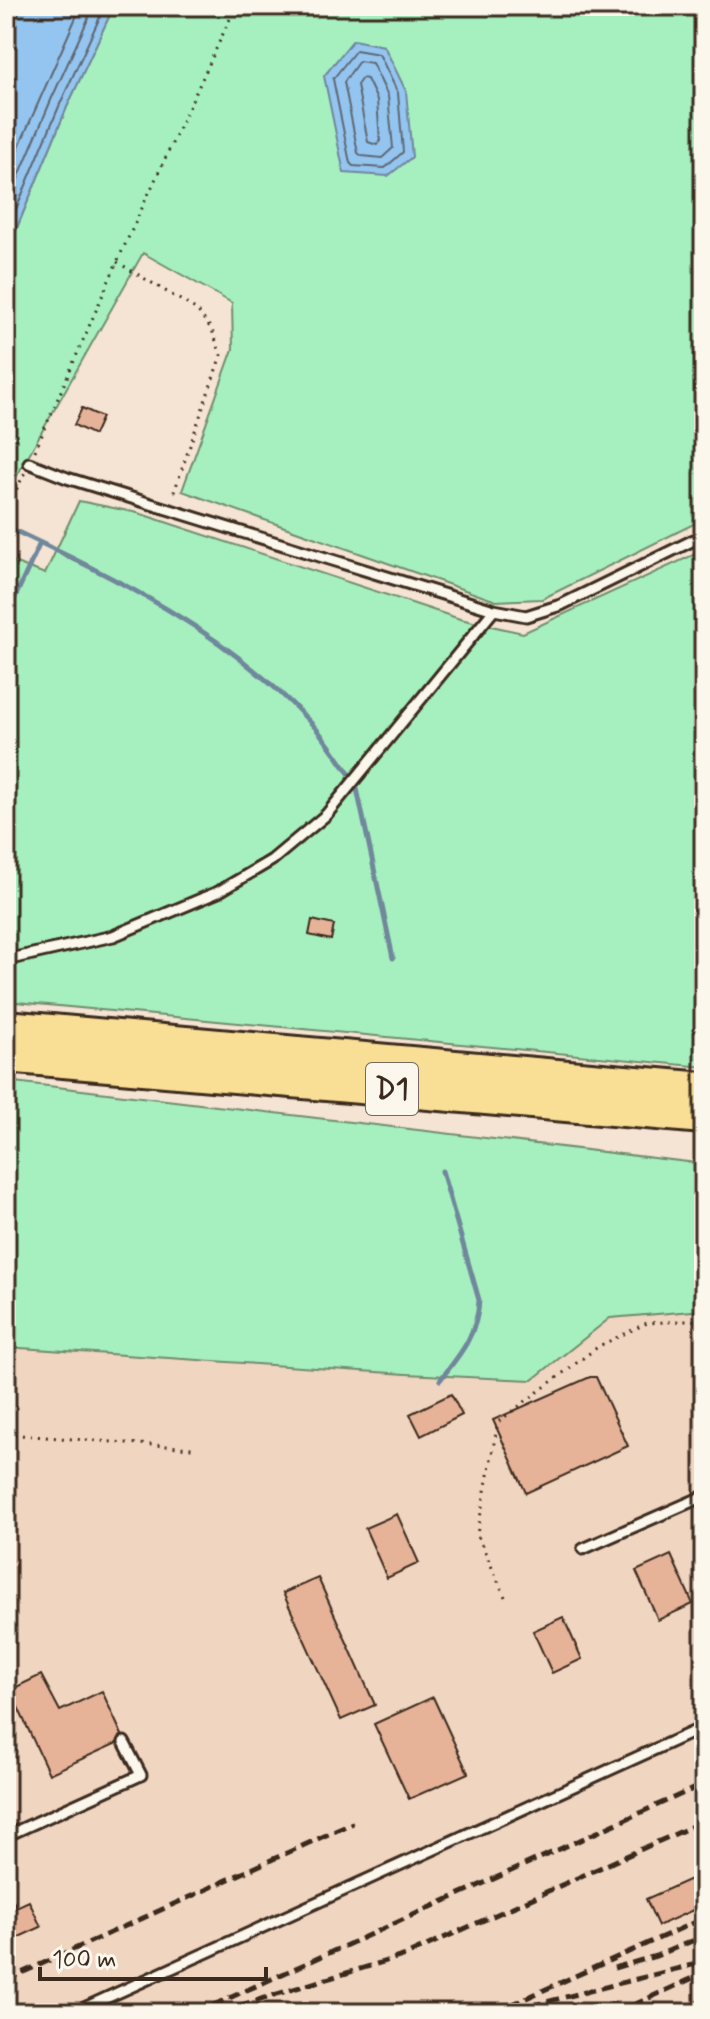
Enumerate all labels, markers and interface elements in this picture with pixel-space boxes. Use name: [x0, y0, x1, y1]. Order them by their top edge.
road number: D1: [366, 1063, 418, 1115]
scale bar: [40, 1931, 266, 1981]
text: 100 m: [52, 1945, 116, 1976]

